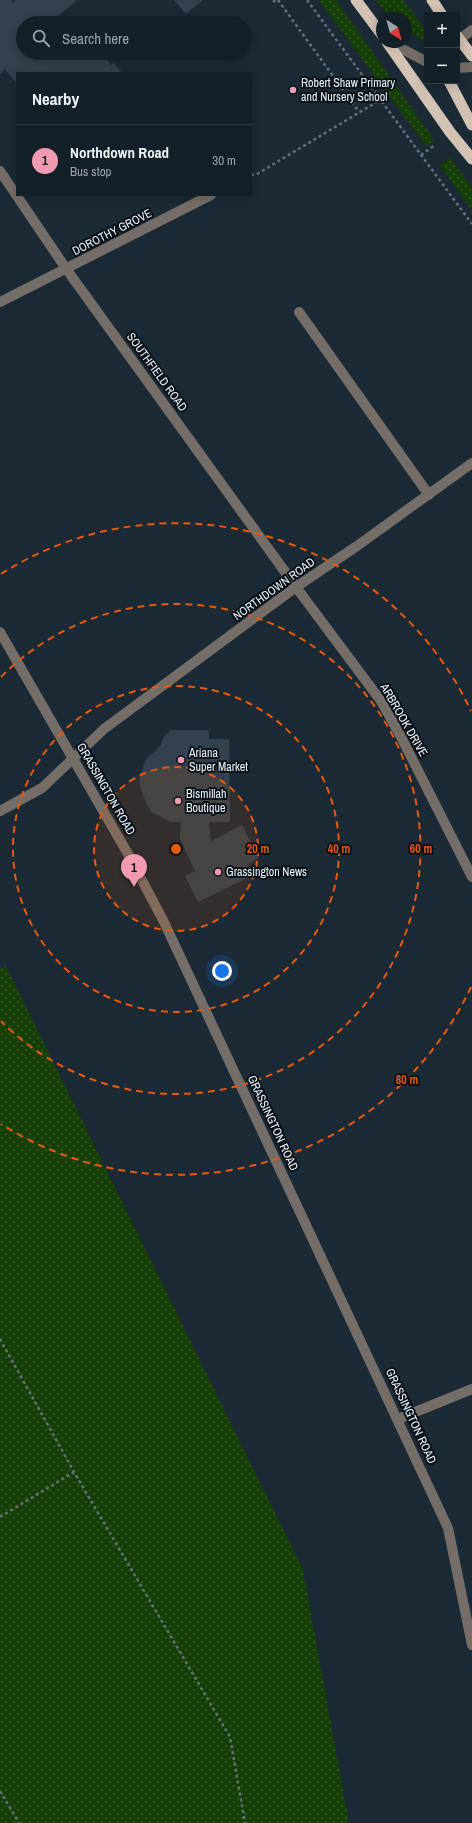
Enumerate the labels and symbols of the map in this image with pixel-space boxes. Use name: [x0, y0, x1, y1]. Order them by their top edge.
north arrow: [376, 12, 412, 48]
place label: Robert Shaw Primary and Nursery School: [301, 75, 395, 105]
marker: Robert Shaw Primary and Nursery School: [288, 85, 298, 95]
street label: DOROTHY GROVE: [69, 205, 155, 259]
street label: SOUTHFIELD ROAD: [123, 329, 191, 415]
street label: NORTHDOWN ROAD: [230, 554, 318, 624]
street label: ARBROOK DRIVE: [376, 680, 431, 760]
street label: GRASSINGTON ROAD: [73, 740, 139, 838]
place label: Ariana Super Market: [188, 745, 248, 775]
marker: Ariana Super Market: [176, 755, 186, 765]
place label: Bismillah Boutique: [186, 786, 226, 816]
marker: Bismillah Boutique: [173, 796, 183, 806]
text: 20 m: [247, 841, 269, 857]
text: 40 m: [328, 841, 350, 857]
text: 60 m: [410, 841, 432, 857]
centre of rings: [169, 842, 183, 856]
pin: 1: [121, 854, 147, 887]
place label: Grassington News: [226, 864, 307, 880]
marker: Grassington News: [213, 867, 223, 877]
your location: [212, 961, 232, 981]
text: 80 m: [396, 1072, 418, 1088]
street label: GRASSINGTON ROAD: [244, 1073, 302, 1173]
street label: GRASSINGTON ROAD: [382, 1366, 440, 1466]

